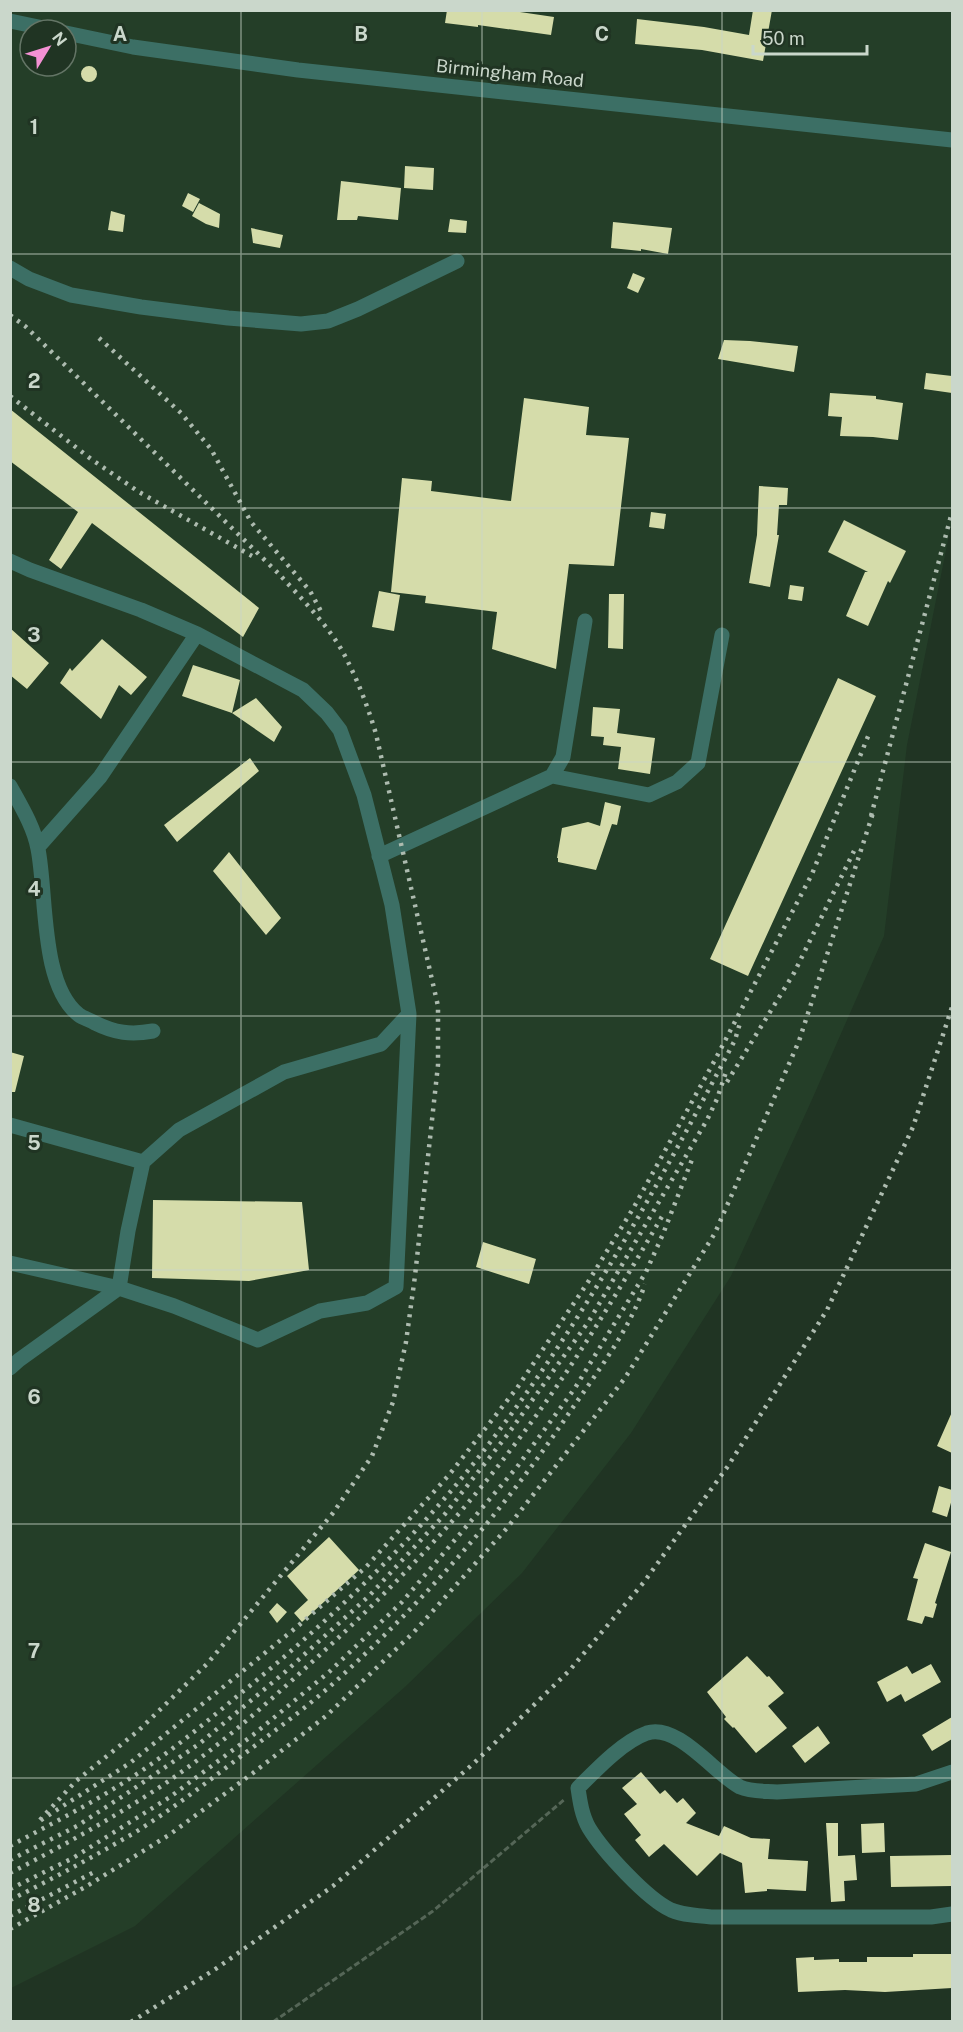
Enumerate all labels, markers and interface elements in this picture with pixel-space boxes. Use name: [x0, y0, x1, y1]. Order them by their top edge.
north arrow: [18, 18, 78, 78]
scale bar: [753, 18, 867, 56]
text: A: [113, 22, 127, 46]
text: B: [354, 22, 368, 46]
text: C: [595, 22, 609, 46]
text: N: [48, 28, 71, 50]
text: 50 m: [762, 28, 805, 49]
street label: Birmingham Road: [435, 55, 585, 91]
text: 1: [30, 115, 38, 139]
text: 2: [28, 369, 40, 393]
text: 3: [27, 623, 41, 647]
text: 4: [27, 877, 41, 901]
text: 5: [27, 1131, 41, 1155]
text: 6: [27, 1385, 41, 1409]
text: 7: [28, 1639, 40, 1663]
text: 8: [27, 1893, 41, 1917]

